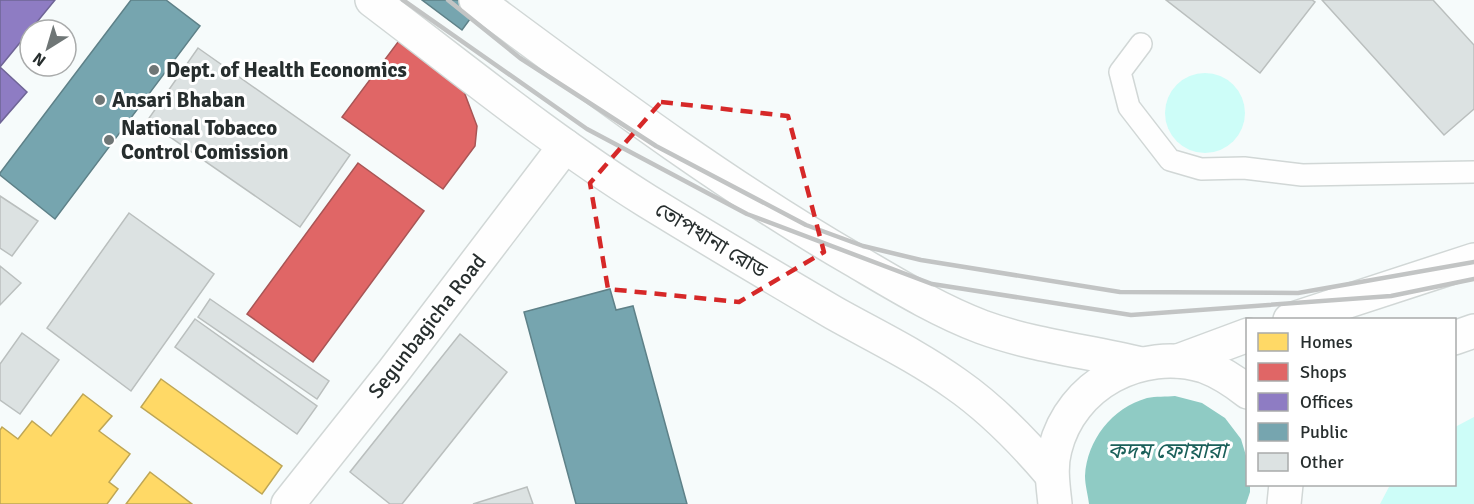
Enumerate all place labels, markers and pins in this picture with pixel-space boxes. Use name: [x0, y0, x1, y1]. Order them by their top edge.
place label: Dept. of Health Economics: [166, 57, 407, 83]
marker: Dept. of Health Economics: [147, 63, 161, 77]
place label: Ansari Bhaban: [112, 87, 245, 113]
marker: Ansari Bhaban: [93, 93, 107, 107]
place label: National Tobacco Control Comission: [121, 115, 288, 165]
marker: National Tobacco Control Comission: [102, 133, 116, 147]

